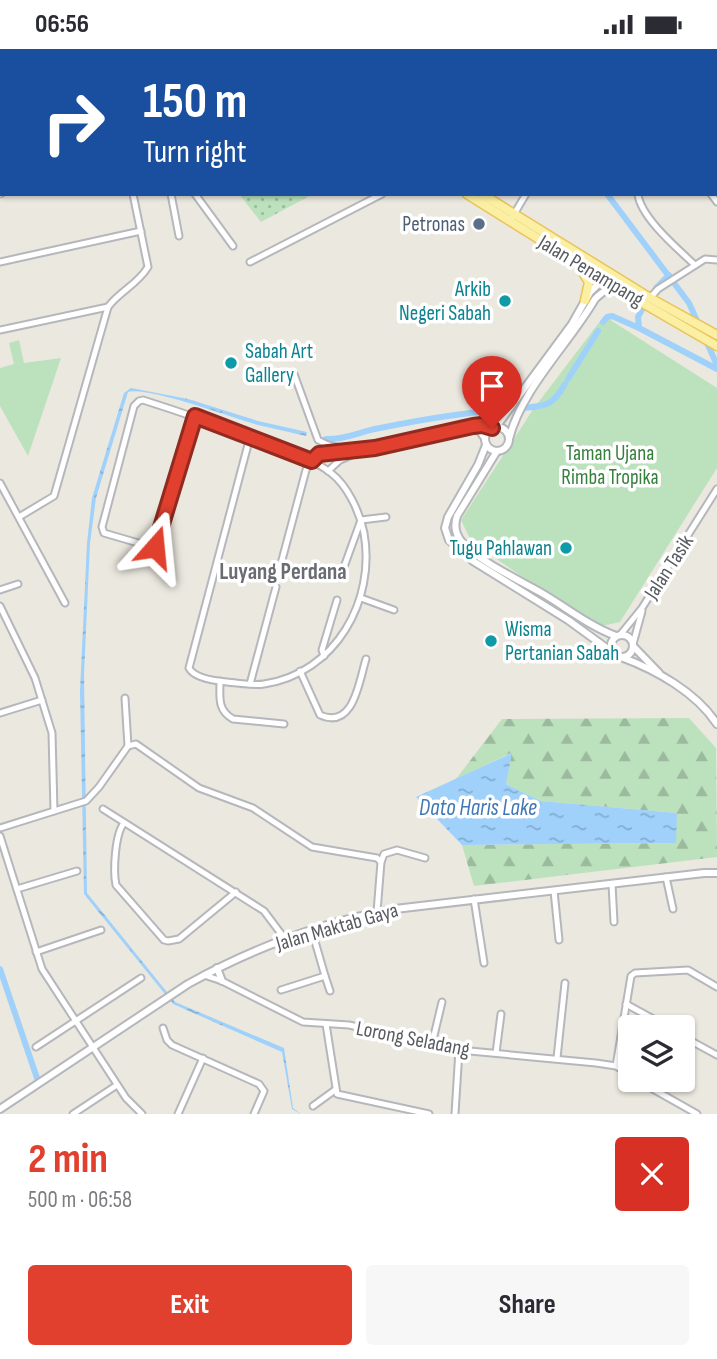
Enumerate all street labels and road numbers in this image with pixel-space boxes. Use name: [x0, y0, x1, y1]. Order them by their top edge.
street label: Jalan Penampang: [533, 229, 648, 312]
street label: Jalan Tasik: [639, 530, 699, 605]
street label: Jalan Maktab Gaya: [272, 898, 401, 957]
street label: Lorong Seladang: [354, 1016, 472, 1062]

